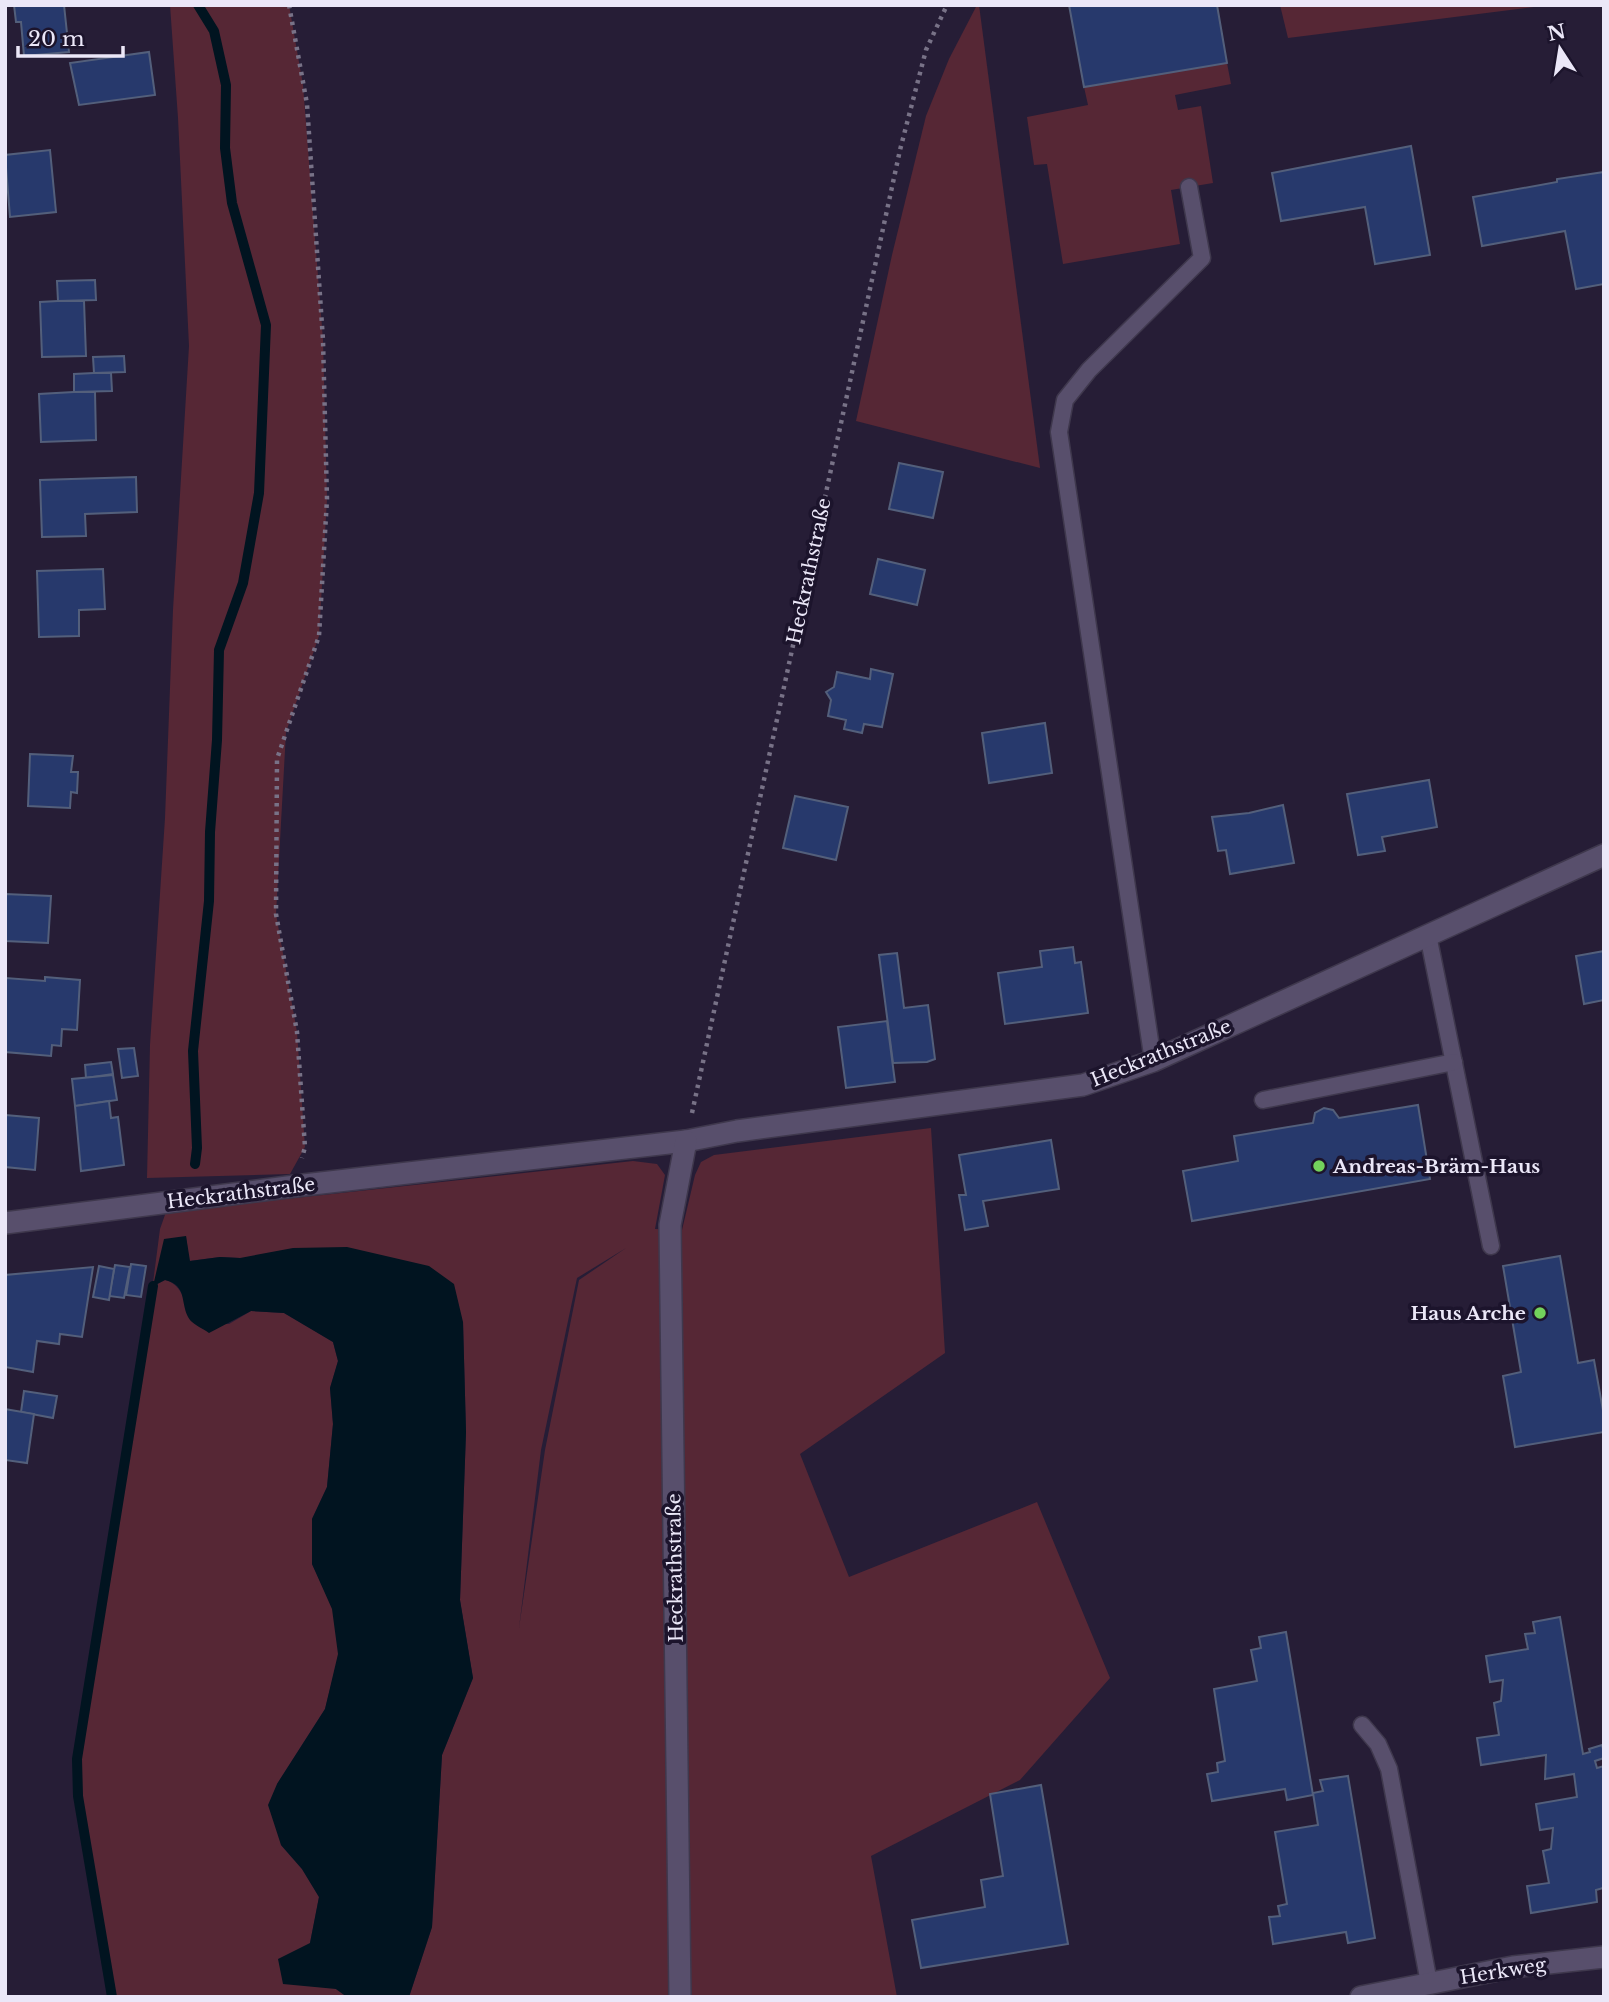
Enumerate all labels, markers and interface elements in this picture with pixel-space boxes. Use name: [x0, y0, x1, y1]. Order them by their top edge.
scale bar: [18, 14, 122, 58]
north arrow: [1525, 14, 1595, 84]
text: N: [1545, 20, 1568, 46]
text: 20 m: [28, 26, 85, 52]
street label: Heckrathstraße: [782, 496, 836, 646]
street label: Heckrathstraße: [1088, 1014, 1234, 1092]
place label: Andreas-Bräm-Haus: [1332, 1155, 1540, 1178]
marker: Andreas-Bräm-Haus: [1311, 1158, 1327, 1174]
street label: Heckrathstraße: [166, 1173, 316, 1213]
place label: Haus Arche: [1410, 1302, 1526, 1325]
marker: Haus Arche: [1532, 1305, 1548, 1321]
street label: Heckrathstraße: [662, 1493, 688, 1643]
street label: Herkweg: [1458, 1953, 1548, 1989]

